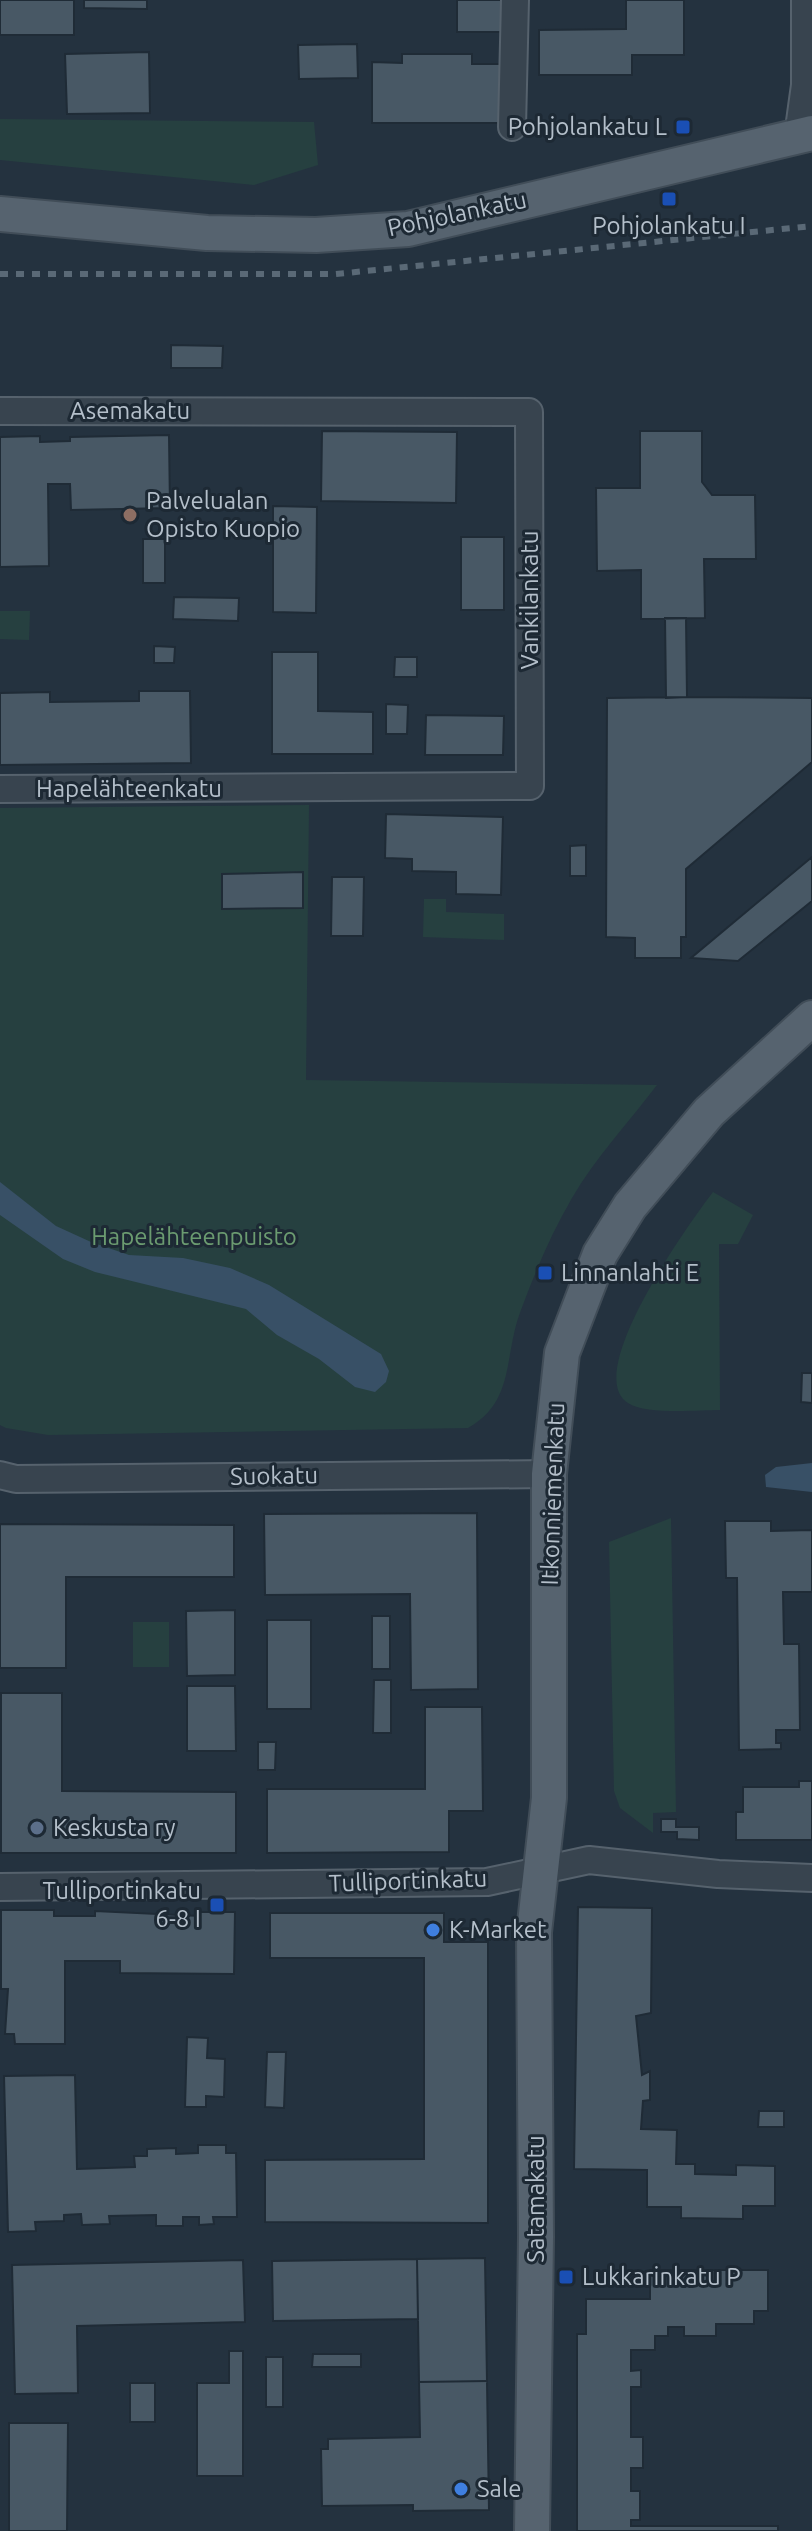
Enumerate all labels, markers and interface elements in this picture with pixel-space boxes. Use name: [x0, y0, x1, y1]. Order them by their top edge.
place label: Pohjolankatu L: [508, 113, 667, 140]
marker: Pohjolankatu L: [674, 118, 692, 136]
street label: Pohjolankatu: [385, 186, 529, 241]
marker: Pohjolankatu I: [660, 190, 678, 208]
place label: Pohjolankatu I: [592, 212, 746, 239]
street label: Asemakatu: [70, 397, 190, 424]
place label: Palvelualan Opisto Kuopio: [146, 487, 300, 542]
marker: Palvelualan Opisto Kuopio: [121, 506, 139, 524]
street label: Vankilankatu: [516, 531, 543, 669]
street label: Hapelähteenkatu: [36, 775, 222, 802]
park label: Hapelähteenpuisto: [91, 1223, 297, 1250]
place label: Linnanlahti E: [561, 1259, 699, 1286]
marker: Linnanlahti E: [536, 1264, 554, 1282]
street label: Itkonniemenkatu: [536, 1402, 569, 1586]
street label: Suokatu: [230, 1461, 318, 1490]
place label: Keskusta ry: [53, 1814, 176, 1841]
marker: Keskusta ry: [28, 1819, 46, 1837]
street label: Tulliportinkatu: [328, 1864, 488, 1897]
place label: Tulliportinkatu 6-8 I: [43, 1877, 201, 1932]
marker: Tulliportinkatu 6-8 I: [208, 1896, 226, 1914]
place label: K-Market: [449, 1916, 547, 1943]
marker: K-Market: [424, 1921, 442, 1939]
street label: Satamakatu: [522, 2135, 549, 2263]
place label: Lukkarinkatu P: [582, 2263, 741, 2290]
marker: Lukkarinkatu P: [557, 2268, 575, 2286]
place label: Sale: [477, 2475, 521, 2502]
marker: Sale: [452, 2480, 470, 2498]

